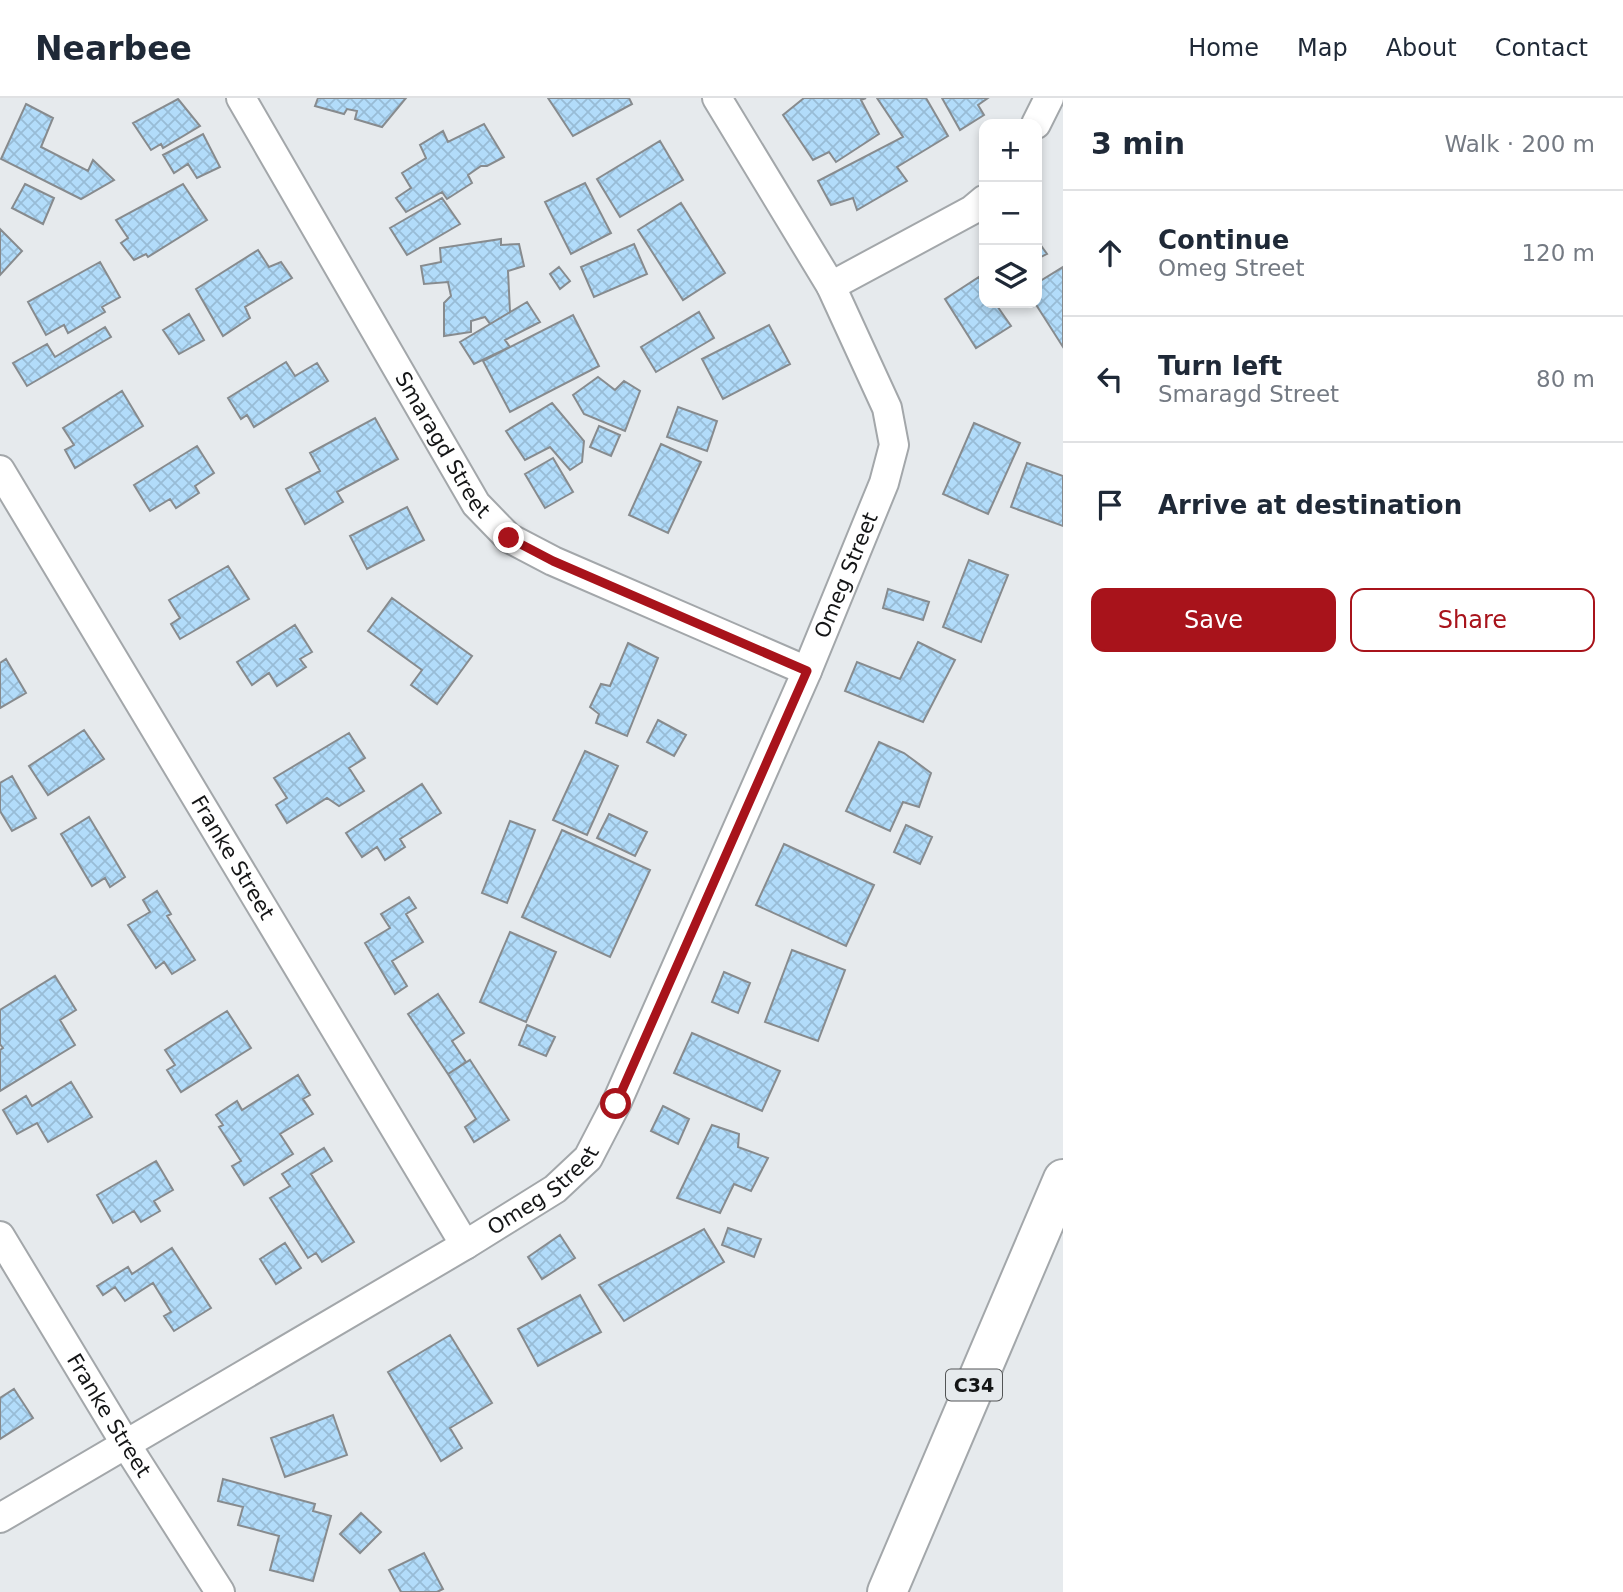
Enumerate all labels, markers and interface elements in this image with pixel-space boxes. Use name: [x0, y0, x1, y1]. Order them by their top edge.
text: Nearbee: [35, 29, 192, 68]
text: Home: [1188, 34, 1259, 62]
text: Map: [1297, 34, 1348, 62]
text: About: [1386, 34, 1457, 62]
text: Contact: [1495, 34, 1588, 62]
map controls: [979, 119, 1042, 308]
button: +: [979, 119, 1042, 182]
text: 3 min: [1091, 126, 1185, 161]
text: Walk · 200 m: [1444, 131, 1595, 157]
button: −: [979, 182, 1042, 245]
text: Continue: [1158, 225, 1289, 255]
icon: ahead: [1091, 234, 1129, 272]
text: 120 m: [1521, 240, 1595, 266]
button: layers: [979, 245, 1042, 308]
text: Omeg Street: [1158, 255, 1304, 281]
text: Turn left: [1158, 351, 1282, 381]
icon: left: [1091, 360, 1129, 398]
text: 80 m: [1536, 366, 1595, 392]
street label: Smaragd Street: [390, 367, 495, 523]
text: Smaragd Street: [1158, 381, 1339, 407]
icon: arrive: [1091, 486, 1129, 524]
text: Arrive at destination: [1158, 490, 1462, 520]
street label: Omeg Street: [810, 509, 883, 642]
route end: [493, 522, 524, 553]
button: Save: [1091, 588, 1336, 652]
button: Share: [1350, 588, 1595, 652]
street label: Franke Street: [186, 791, 279, 924]
route start: [600, 1088, 631, 1119]
street label: Omeg Street: [483, 1142, 604, 1240]
street label: Franke Street: [62, 1350, 156, 1482]
road number: C34: [946, 1370, 1002, 1400]

